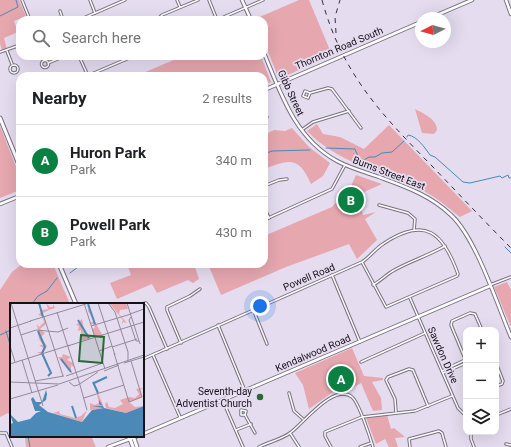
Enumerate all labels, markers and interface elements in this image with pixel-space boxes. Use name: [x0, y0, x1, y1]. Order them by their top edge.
north arrow: [415, 12, 451, 48]
search box: [16, 16, 268, 60]
street label: Thornton Road South: [293, 25, 385, 71]
icon: search: [30, 27, 52, 49]
text: Search here: [62, 29, 141, 47]
street label: Gibb Street: [276, 68, 306, 118]
text: Nearby: [32, 88, 87, 108]
text: 2 results: [202, 91, 252, 106]
text: Huron Park: [70, 144, 146, 162]
text: A: [41, 153, 49, 168]
text: 340 m: [215, 153, 252, 168]
street label: Burns Street East: [351, 154, 427, 192]
text: Park: [70, 162, 96, 177]
pin: B: [338, 185, 364, 215]
text: Powell Park: [70, 216, 150, 234]
text: B: [41, 225, 49, 240]
text: 430 m: [215, 225, 252, 240]
text: Park: [70, 234, 96, 249]
street label: Powell Road: [282, 261, 336, 293]
your location: [250, 296, 270, 316]
inset map: [10, 303, 144, 437]
street label: Sawdon Drive: [426, 325, 460, 385]
map controls: [463, 327, 499, 435]
button: +: [463, 327, 499, 363]
street label: Kendalwood Road: [274, 332, 352, 374]
button: −: [463, 363, 499, 399]
pin: A: [328, 364, 354, 394]
place label: Seventh-day Adventist Church: [176, 386, 252, 409]
marker: Seventh-day Adventist Church: [255, 392, 265, 402]
button: layers: [463, 399, 499, 435]

